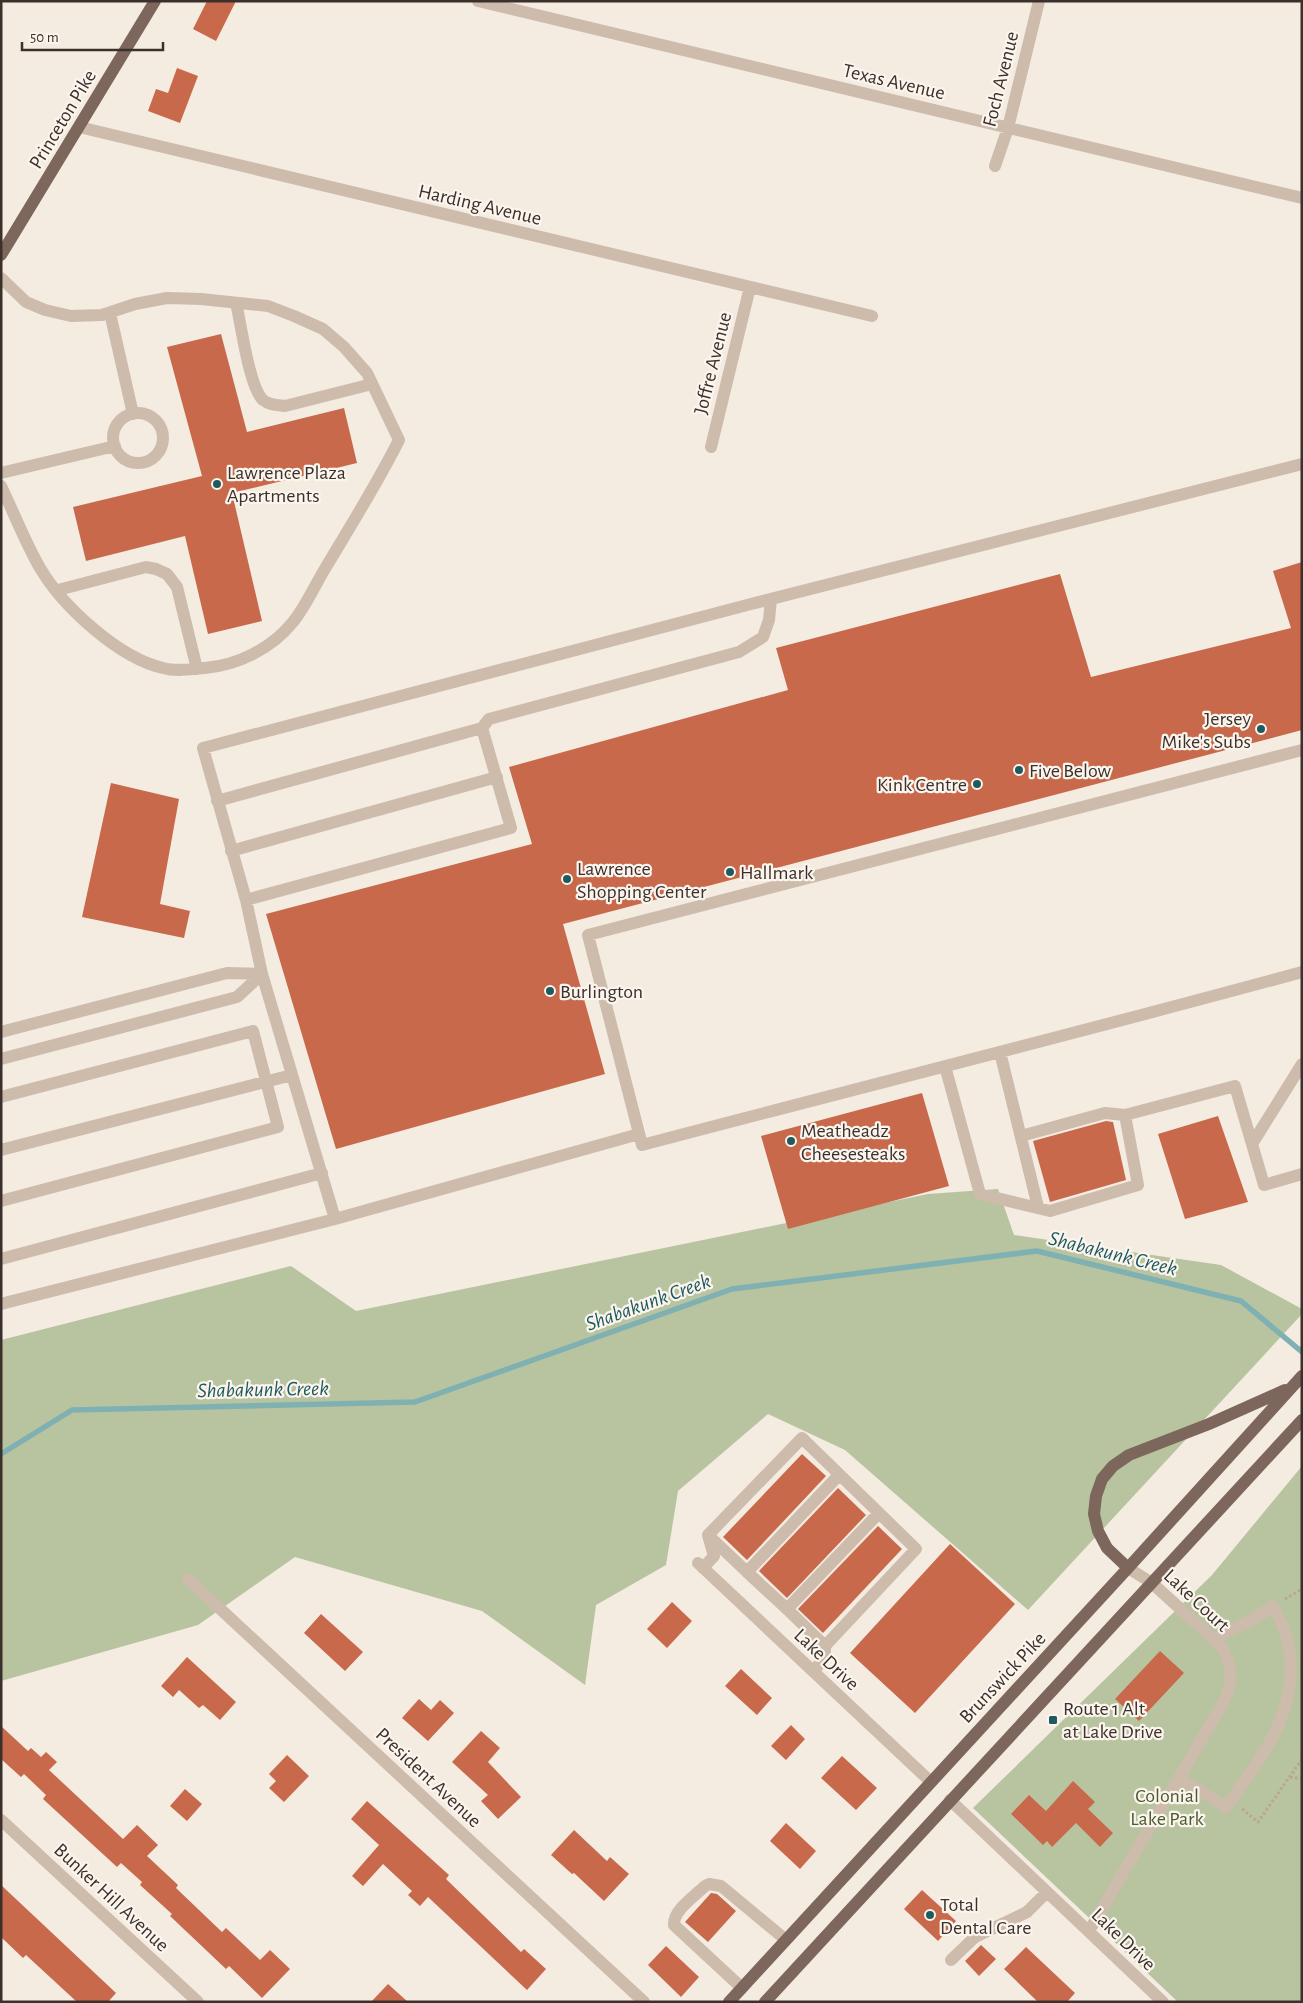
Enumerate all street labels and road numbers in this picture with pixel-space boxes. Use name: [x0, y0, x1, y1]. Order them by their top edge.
street label: Foch Avenue: [979, 30, 1022, 129]
street label: Texas Avenue: [841, 61, 947, 103]
street label: Princeton Pike: [26, 67, 100, 172]
street label: Harding Avenue: [416, 181, 543, 229]
street label: Joffre Avenue: [691, 310, 735, 416]
street label: Lake Court: [1160, 1566, 1233, 1636]
street label: Lake Drive: [790, 1625, 863, 1694]
street label: Brunswick Pike: [956, 1628, 1050, 1727]
street label: President Avenue: [372, 1724, 485, 1831]
street label: Bunker Hill Avenue: [50, 1840, 173, 1956]
street label: Lake Drive: [1087, 1905, 1159, 1975]

